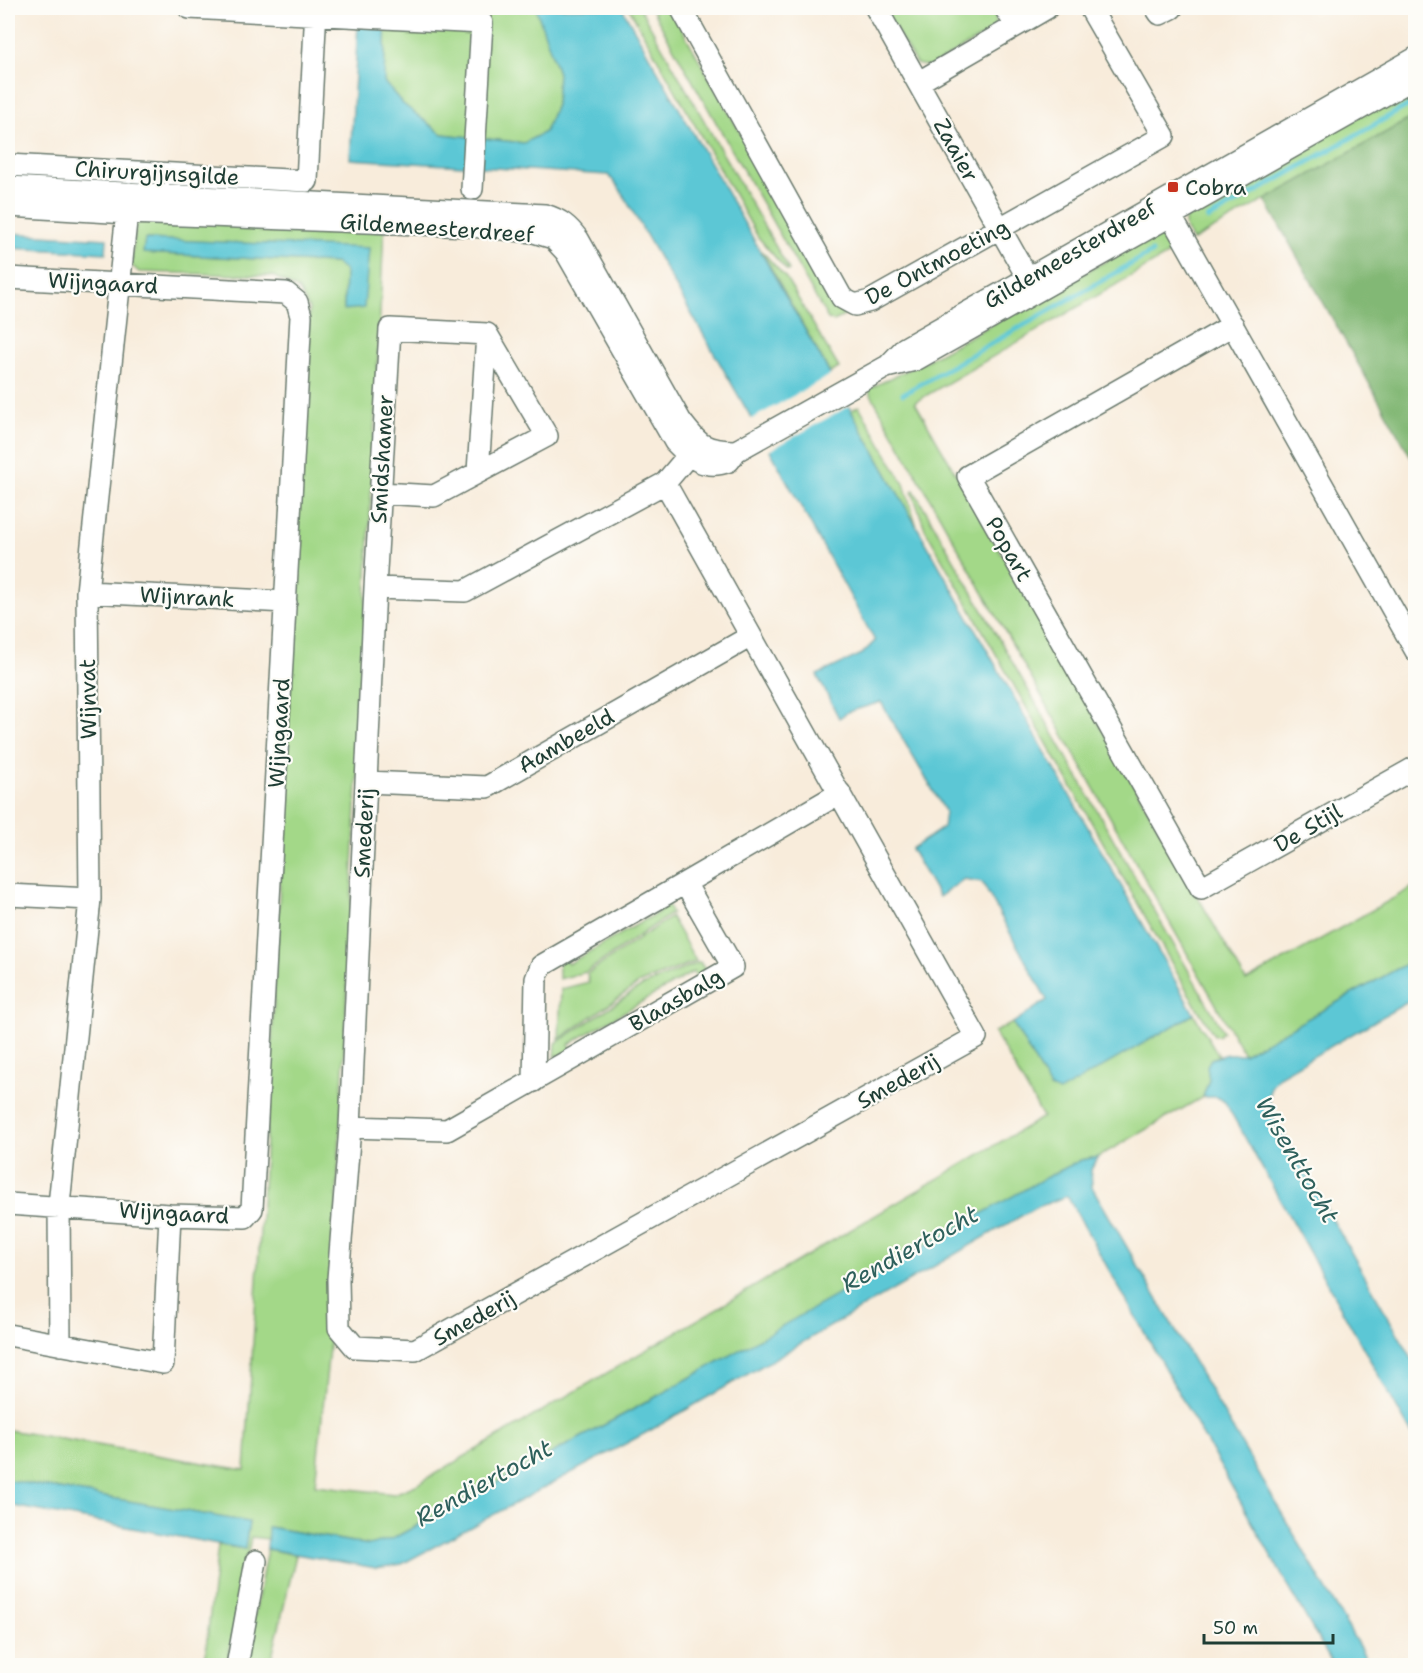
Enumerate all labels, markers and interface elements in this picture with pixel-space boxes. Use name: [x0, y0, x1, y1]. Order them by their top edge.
street label: Zaaier: [927, 113, 985, 187]
street label: Chirurgijnsgilde: [74, 154, 240, 192]
place label: Cobra: [1185, 173, 1247, 202]
marker: Cobra: [1166, 180, 1180, 194]
street label: Gildemeesterdreef: [978, 192, 1162, 315]
street label: Gildemeesterdreef: [339, 207, 536, 249]
street label: De Ontmoeting: [860, 212, 1014, 312]
street label: Wijngaard: [47, 266, 159, 300]
street label: Smidshamer: [364, 394, 400, 524]
street label: Popart: [979, 511, 1039, 587]
street label: Wijnrank: [139, 580, 235, 614]
street label: Wijnvat: [73, 658, 103, 740]
street label: Wijngaard: [262, 677, 296, 789]
street label: Aambeeld: [513, 702, 619, 780]
street label: Smederij: [347, 787, 381, 879]
street label: De Stijl: [1269, 797, 1348, 859]
street label: Blaasbalg: [624, 961, 728, 1039]
street label: Smederij: [851, 1046, 945, 1116]
water label: Wisenttocht: [1248, 1091, 1346, 1230]
street label: Wijngaard: [118, 1196, 230, 1230]
water label: Rendiertocht: [836, 1198, 985, 1300]
street label: Smederij: [427, 1283, 521, 1353]
water label: Rendiertocht: [410, 1432, 559, 1534]
scale bar: [1204, 1607, 1333, 1645]
text: 50 m: [1213, 1616, 1258, 1640]

